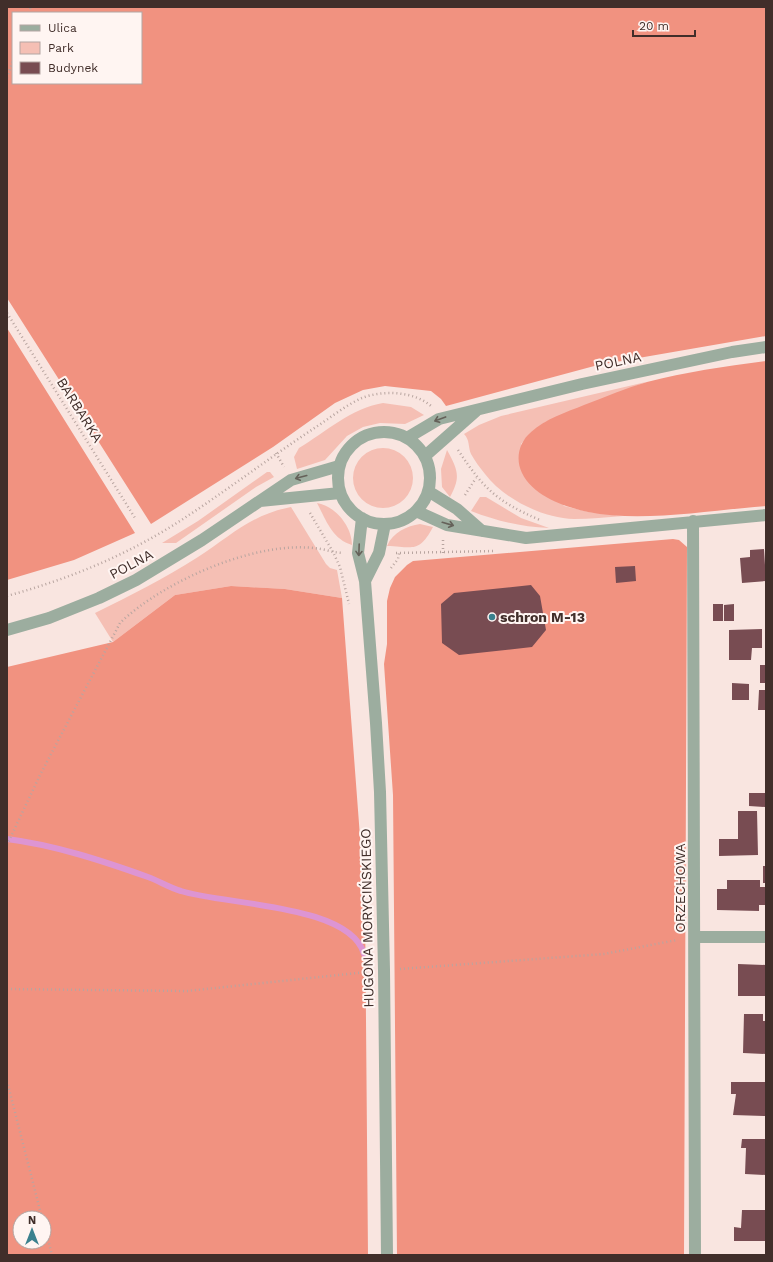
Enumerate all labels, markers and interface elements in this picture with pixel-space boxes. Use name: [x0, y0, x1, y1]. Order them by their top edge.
legend: [12, 12, 142, 84]
scale bar: [633, 12, 695, 38]
text: 20 m: [639, 19, 669, 33]
text: Ulica: [48, 21, 77, 35]
text: Park: [48, 41, 74, 55]
text: Budynek: [48, 61, 98, 75]
street label: POLNA: [593, 348, 643, 374]
street label: BARBARKA: [54, 375, 106, 445]
one-way arrow: [435, 416, 447, 424]
one-way arrow: [295, 474, 308, 481]
one-way arrow: [442, 521, 455, 529]
one-way arrow: [355, 543, 363, 556]
street label: POLNA: [107, 546, 155, 582]
place label: schron M-13: [500, 609, 585, 625]
marker: schron M-13: [487, 612, 497, 622]
street label: HUGONA MORYCIŃSKIEGO: [357, 828, 377, 1008]
street label: ORZECHOWA: [672, 843, 688, 933]
north arrow: [12, 1210, 52, 1250]
text: N: [28, 1214, 36, 1227]

